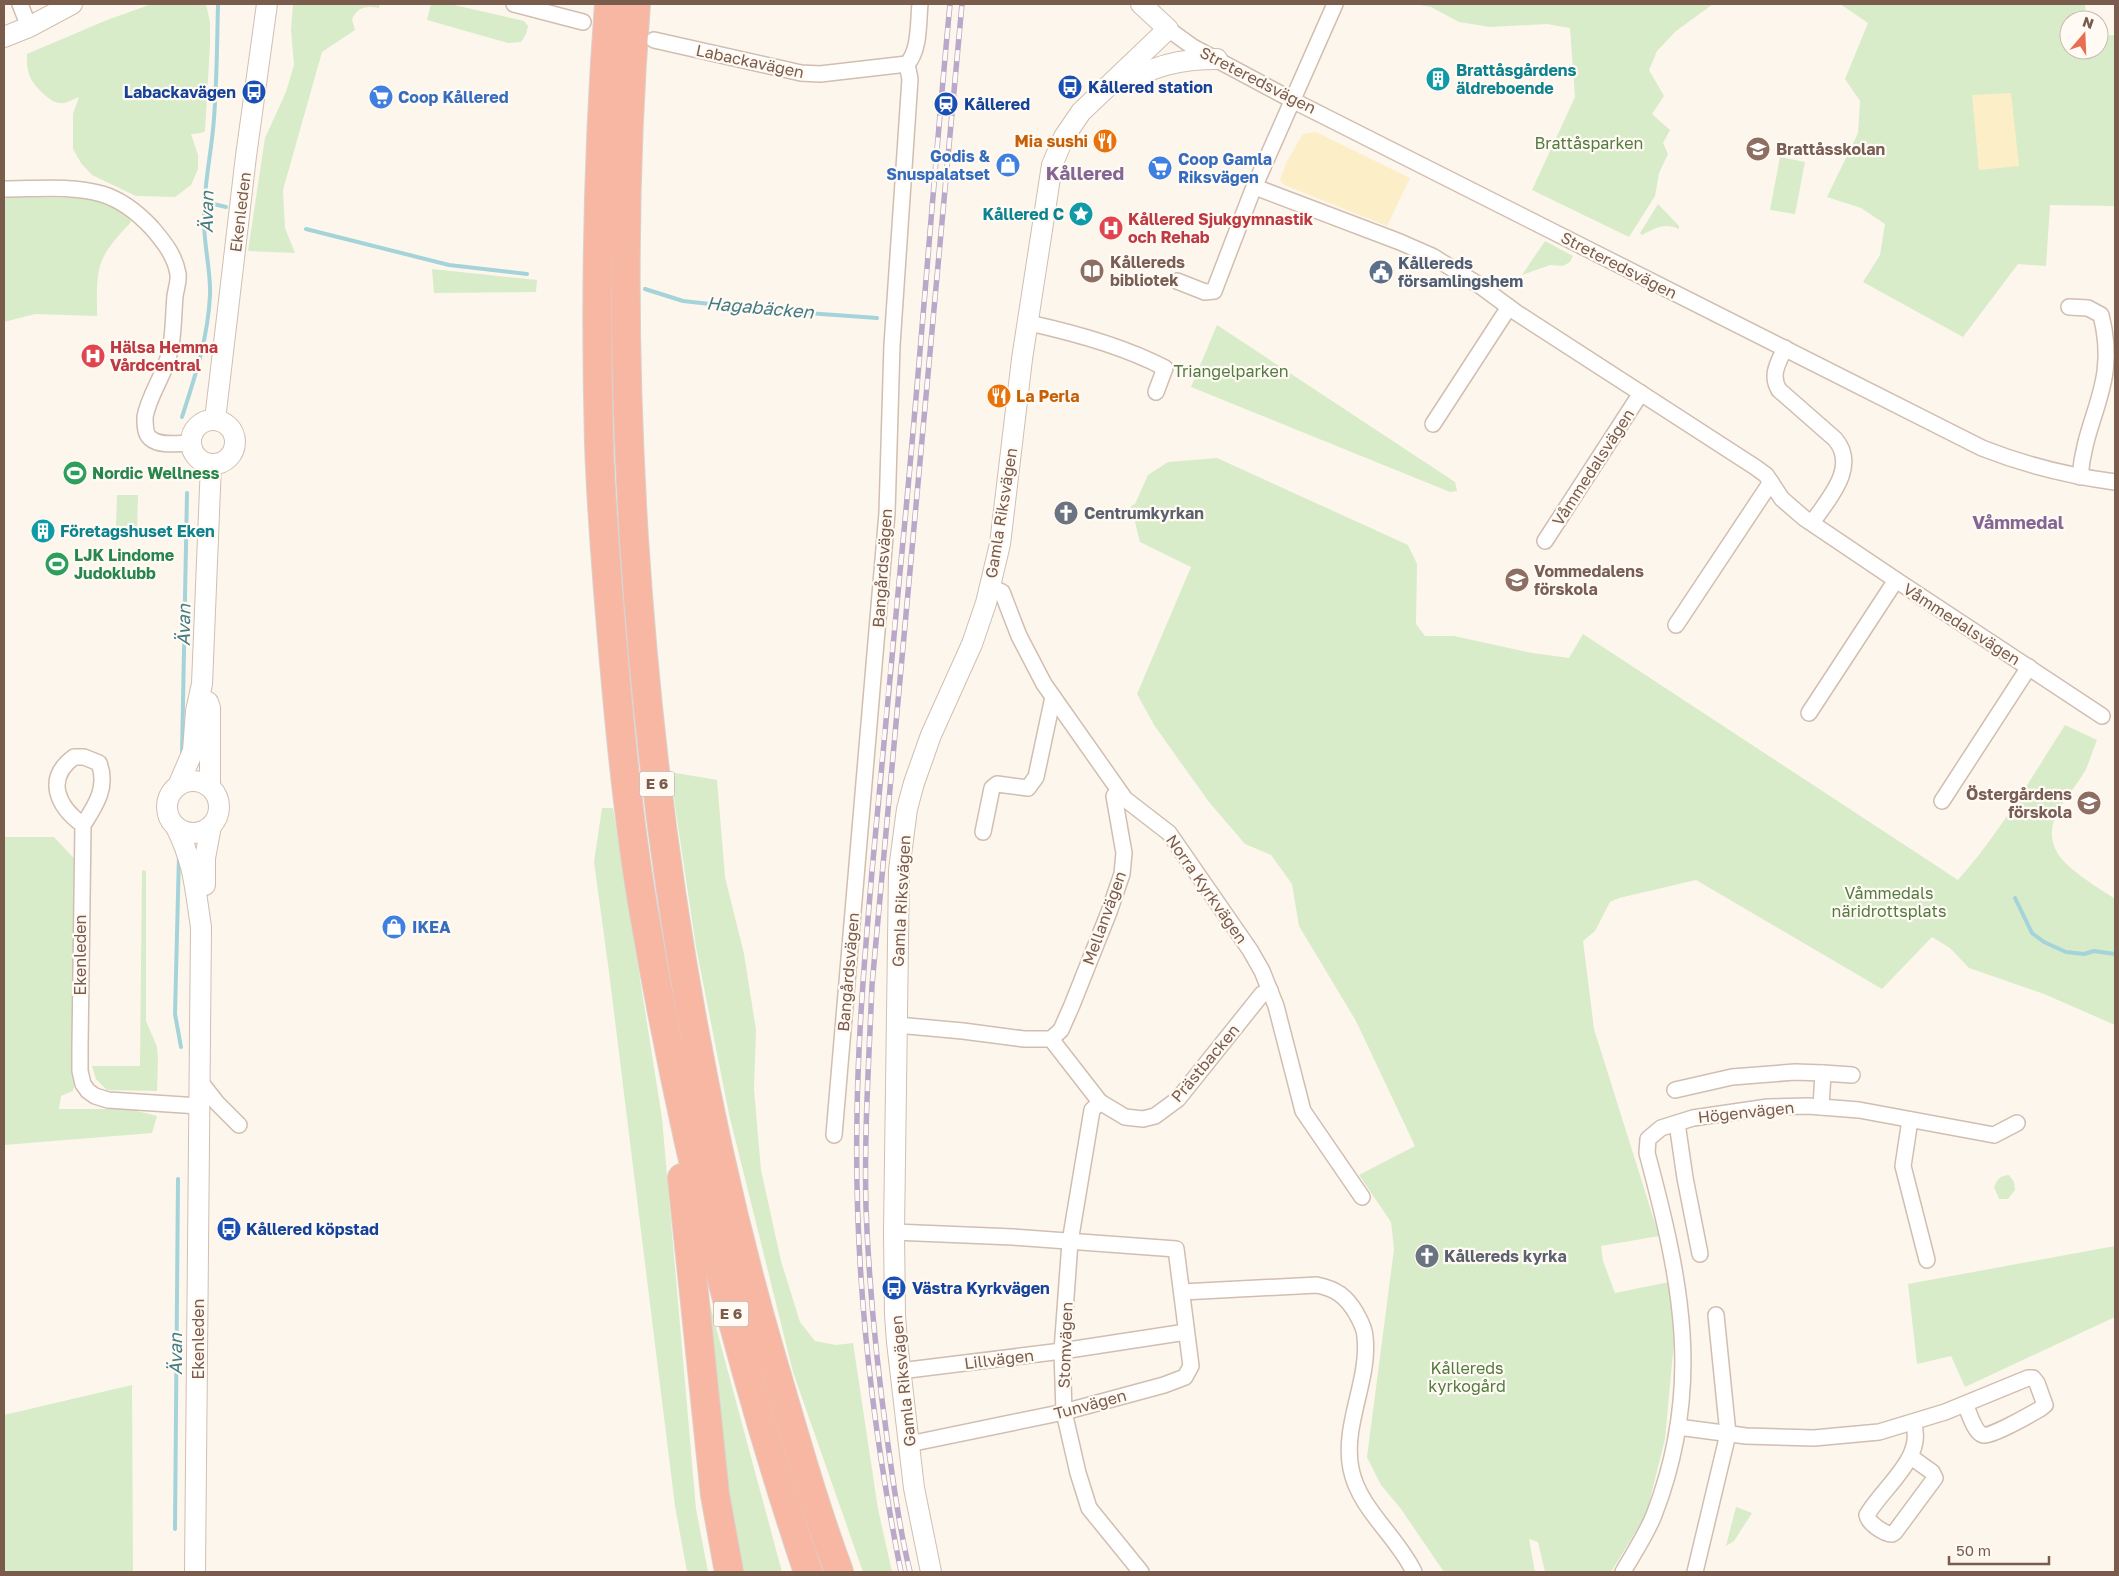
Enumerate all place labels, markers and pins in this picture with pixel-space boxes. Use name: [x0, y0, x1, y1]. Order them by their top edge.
place label: Brattåsgårdens äldreboende: [1456, 60, 1577, 98]
building icon: Brattåsgårdens äldreboende: [1425, 66, 1451, 92]
bus stop icon: Kållered station: [1057, 74, 1083, 100]
place label: Kållered station: [1088, 77, 1213, 97]
bus stop icon: Labackavägen: [241, 79, 267, 105]
place label: Labackavägen: [124, 82, 236, 102]
supermarket icon: Coop Kållered: [368, 84, 394, 110]
place label: Coop Kållered: [398, 87, 509, 107]
station icon: Kållered: [933, 91, 959, 117]
place label: Kållered: [964, 94, 1030, 114]
restaurant icon: Mia sushi: [1092, 128, 1118, 154]
place label: Mia sushi: [1015, 131, 1088, 151]
school or university icon: Brattåsskolan: [1745, 136, 1771, 162]
place label: Brattåsskolan: [1776, 139, 1885, 159]
place label: Godis & Snuspalatset: [886, 146, 991, 184]
place label: Coop Gamla Riksvägen: [1178, 149, 1272, 187]
shop icon: Godis & Snuspalatset: [995, 152, 1021, 178]
supermarket icon: Coop Gamla Riksvägen: [1147, 155, 1173, 181]
place icon: Kållered C: [1068, 201, 1094, 227]
place label: Kållered C: [983, 204, 1064, 224]
place label: Kållered Sjukgymnastik och Rehab: [1128, 209, 1314, 247]
hospital icon: Kållered Sjukgymnastik och Rehab: [1098, 215, 1124, 241]
place label: Kållereds bibliotek: [1110, 252, 1185, 290]
place label: Kållereds församlingshem: [1398, 253, 1523, 291]
library icon: Kållereds bibliotek: [1079, 258, 1105, 284]
public building icon: Kållereds församlingshem: [1368, 259, 1394, 285]
place label: Hälsa Hemma Vårdcentral: [110, 337, 218, 375]
hospital icon: Hälsa Hemma Vårdcentral: [80, 343, 106, 369]
restaurant icon: La Perla: [986, 383, 1012, 409]
place label: La Perla: [1016, 386, 1079, 406]
sports icon: Nordic Wellness: [62, 460, 88, 486]
place label: Nordic Wellness: [92, 463, 220, 483]
church icon: Centrumkyrkan: [1053, 500, 1079, 526]
place label: Centrumkyrkan: [1084, 503, 1204, 523]
building icon: Företagshuset Eken: [30, 518, 56, 544]
place label: Företagshuset Eken: [60, 521, 215, 541]
place label: LJK Lindome Judoklubb: [74, 545, 174, 583]
sports icon: LJK Lindome Judoklubb: [44, 551, 70, 577]
place label: Vommedalens förskola: [1534, 561, 1644, 599]
school or university icon: Vommedalens förskola: [1504, 567, 1530, 593]
place label: Östergårdens förskola: [1966, 784, 2072, 822]
school or university icon: Östergårdens förskola: [2076, 790, 2102, 816]
shop icon: IKEA: [381, 914, 407, 940]
place label: IKEA: [412, 917, 451, 937]
bus stop icon: Kållered köpstad: [216, 1216, 242, 1242]
place label: Kållered köpstad: [246, 1219, 379, 1239]
church icon: Kållereds kyrka: [1414, 1243, 1440, 1269]
place label: Kållereds kyrka: [1444, 1246, 1567, 1266]
bus stop icon: Västra Kyrkvägen: [881, 1275, 907, 1301]
place label: Västra Kyrkvägen: [912, 1278, 1050, 1298]

